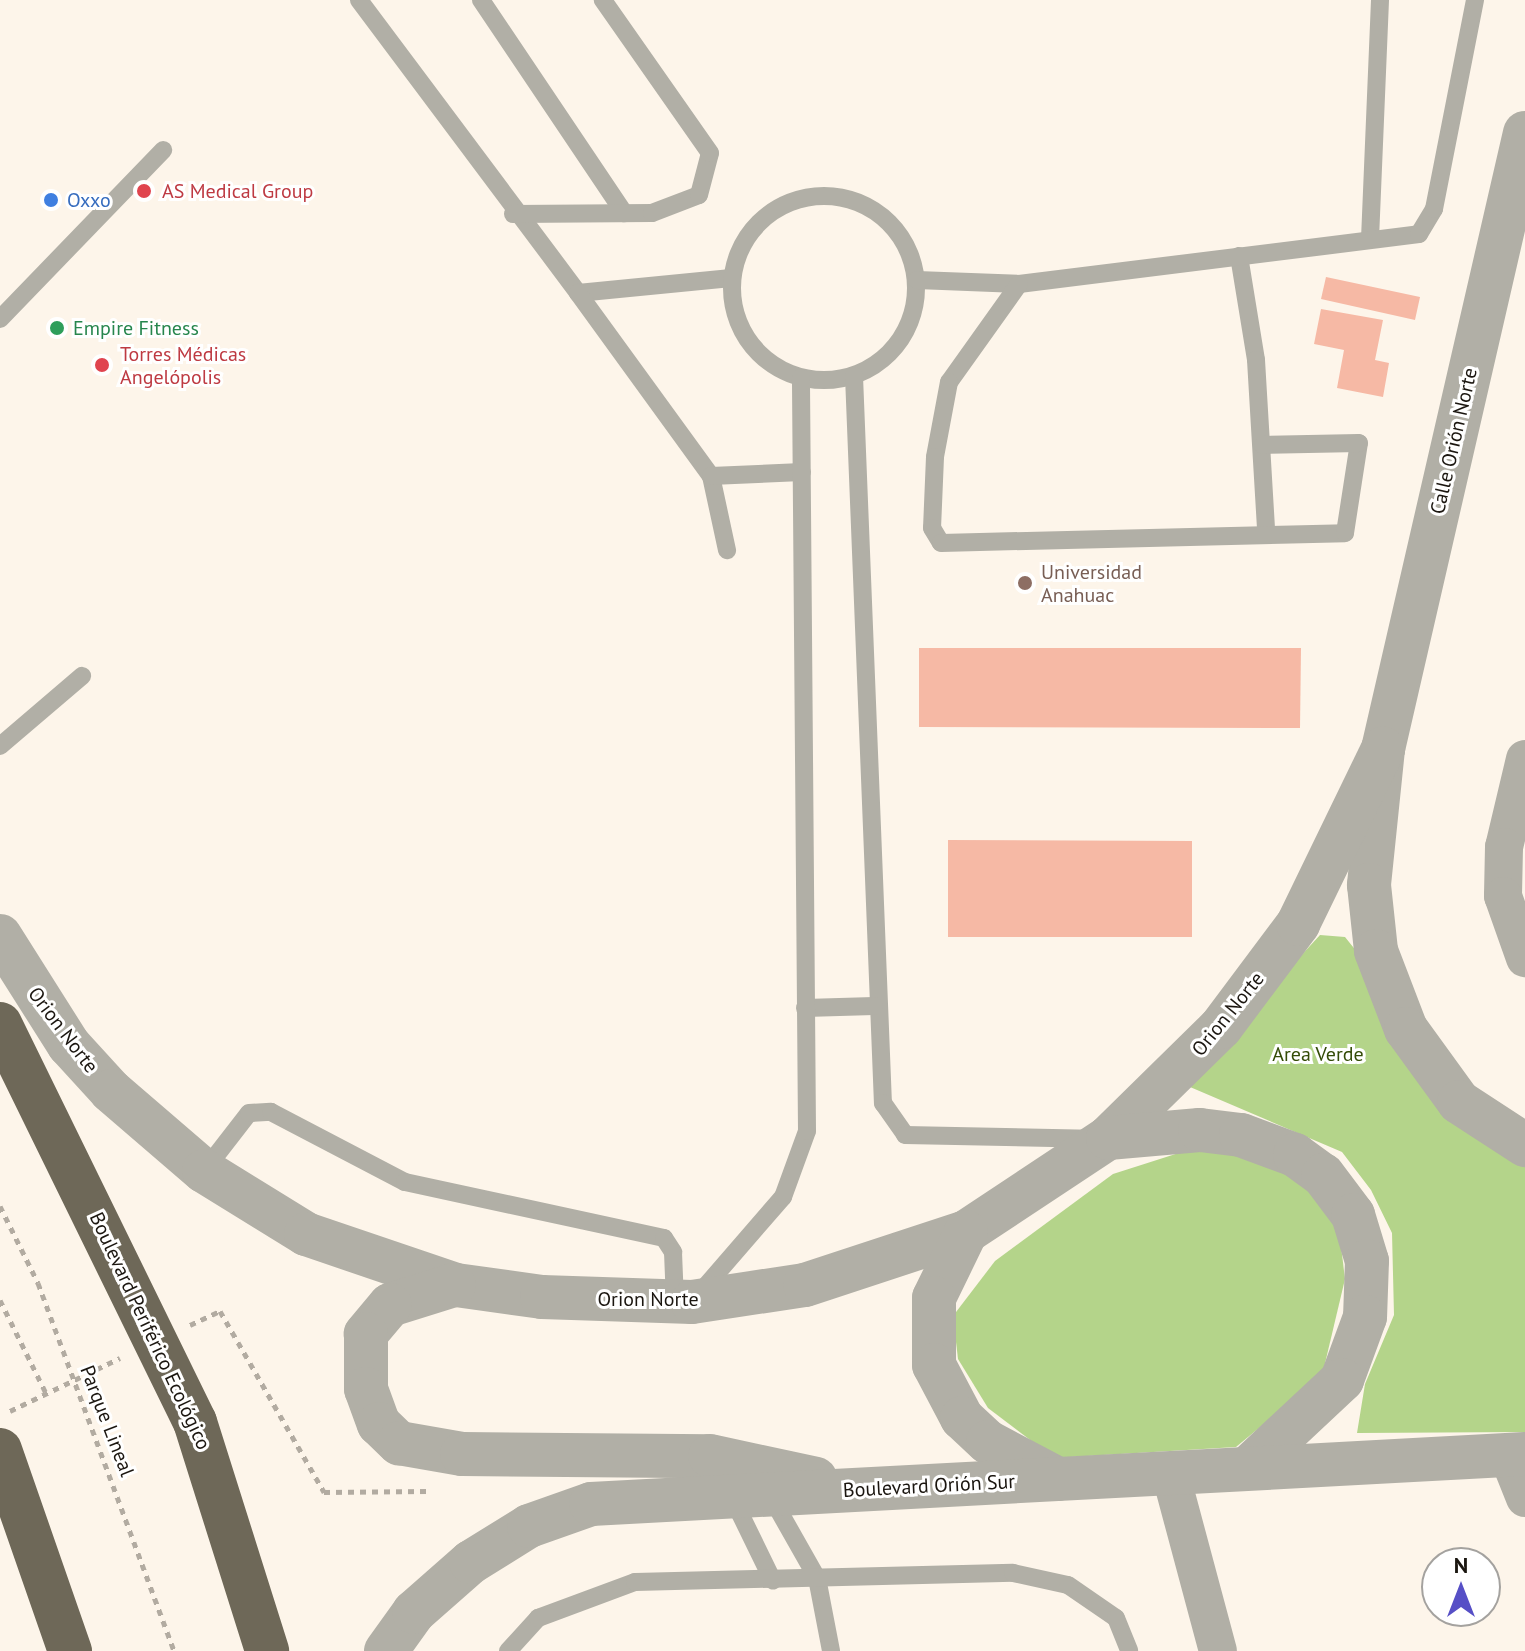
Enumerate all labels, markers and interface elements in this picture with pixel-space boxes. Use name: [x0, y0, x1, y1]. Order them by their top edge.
place label: AS Medical Group: [162, 179, 313, 203]
marker: AS Medical Group: [133, 180, 155, 202]
place label: Oxxo: [67, 188, 111, 212]
marker: Oxxo: [42, 191, 60, 209]
place label: Empire Fitness: [73, 316, 199, 340]
marker: Empire Fitness: [48, 319, 66, 337]
place label: Torres Médicas Angelópolis: [120, 342, 246, 389]
marker: Torres Médicas Angelópolis: [91, 354, 113, 376]
street label: Calle Orión Norte: [1426, 366, 1482, 516]
place label: Universidad Anahuac: [1041, 560, 1142, 607]
marker: Universidad Anahuac: [1016, 574, 1034, 592]
street label: Orion Norte: [1187, 967, 1269, 1061]
street label: Orion Norte: [23, 982, 103, 1078]
park label: Area Verde: [1272, 1042, 1364, 1066]
street label: Boulevard Periférico Ecológico: [84, 1209, 216, 1453]
street label: Orion Norte: [597, 1287, 699, 1311]
street label: Parque Lineal: [75, 1362, 139, 1480]
street label: Boulevard Orión Sur: [842, 1470, 1016, 1502]
north arrow: [1421, 1547, 1501, 1627]
text: N: [1454, 1551, 1468, 1579]

